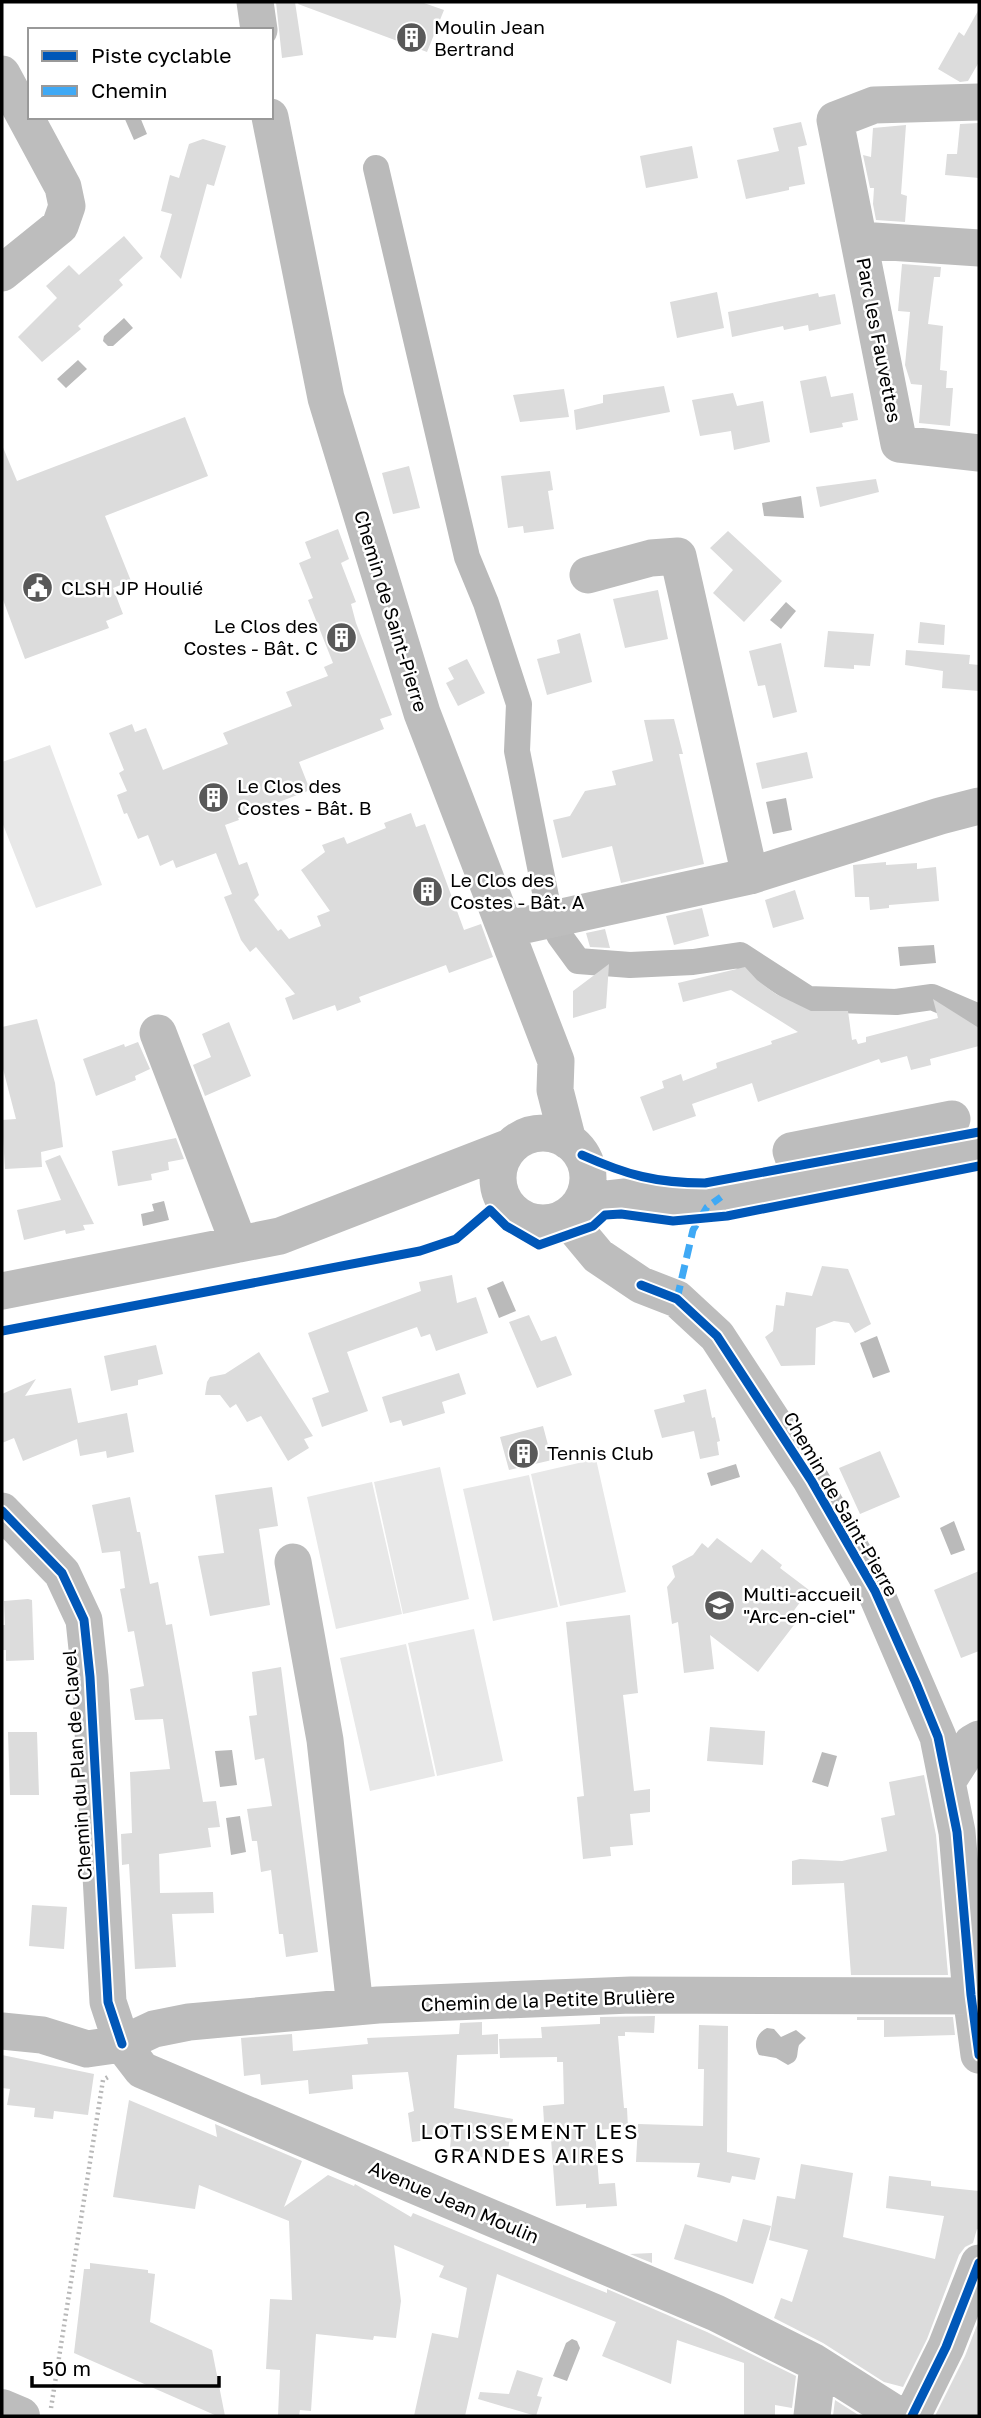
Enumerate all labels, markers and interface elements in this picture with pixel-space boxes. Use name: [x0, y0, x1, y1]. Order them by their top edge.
place label: Moulin Jean Bertrand: [434, 15, 545, 60]
building icon: Moulin Jean Bertrand: [394, 21, 428, 55]
legend: [28, 28, 273, 119]
text: Piste cyclable: [91, 42, 231, 68]
text: Chemin: [91, 77, 168, 103]
street label: Parc les Fauvettes: [852, 255, 907, 424]
street label: Chemin de Saint-Pierre: [350, 507, 433, 714]
public building icon: CLSH JP Houlié: [21, 571, 55, 605]
place label: CLSH JP Houlié: [61, 576, 203, 599]
place label: Le Clos des Costes - Bât. C: [183, 614, 318, 659]
building icon: Le Clos des Costes - Bât. C: [324, 620, 358, 654]
place label: Le Clos des Costes - Bât. B: [237, 774, 371, 819]
building icon: Le Clos des Costes - Bât. B: [197, 780, 231, 814]
place label: Le Clos des Costes - Bât. A: [450, 868, 585, 913]
building icon: Le Clos des Costes - Bât. A: [410, 874, 444, 908]
street label: Chemin de Saint-Pierre: [779, 1407, 904, 1600]
building icon: Tennis Club: [507, 1436, 541, 1470]
place label: Tennis Club: [547, 1441, 654, 1464]
place label: Multi-accueil "Arc-en-ciel": [743, 1582, 862, 1627]
school or university icon: Multi-accueil "Arc-en-ciel": [703, 1588, 737, 1622]
street label: Chemin du Plan de Clavel: [57, 1649, 96, 1881]
street label: Chemin de la Petite Brulière: [420, 1984, 676, 2015]
district label: LOTISSEMENT LES GRANDES AIRES: [421, 2118, 639, 2168]
street label: Avenue Jean Moulin: [366, 2155, 543, 2248]
scale bar: [32, 2344, 219, 2388]
text: 50 m: [42, 2355, 91, 2381]

